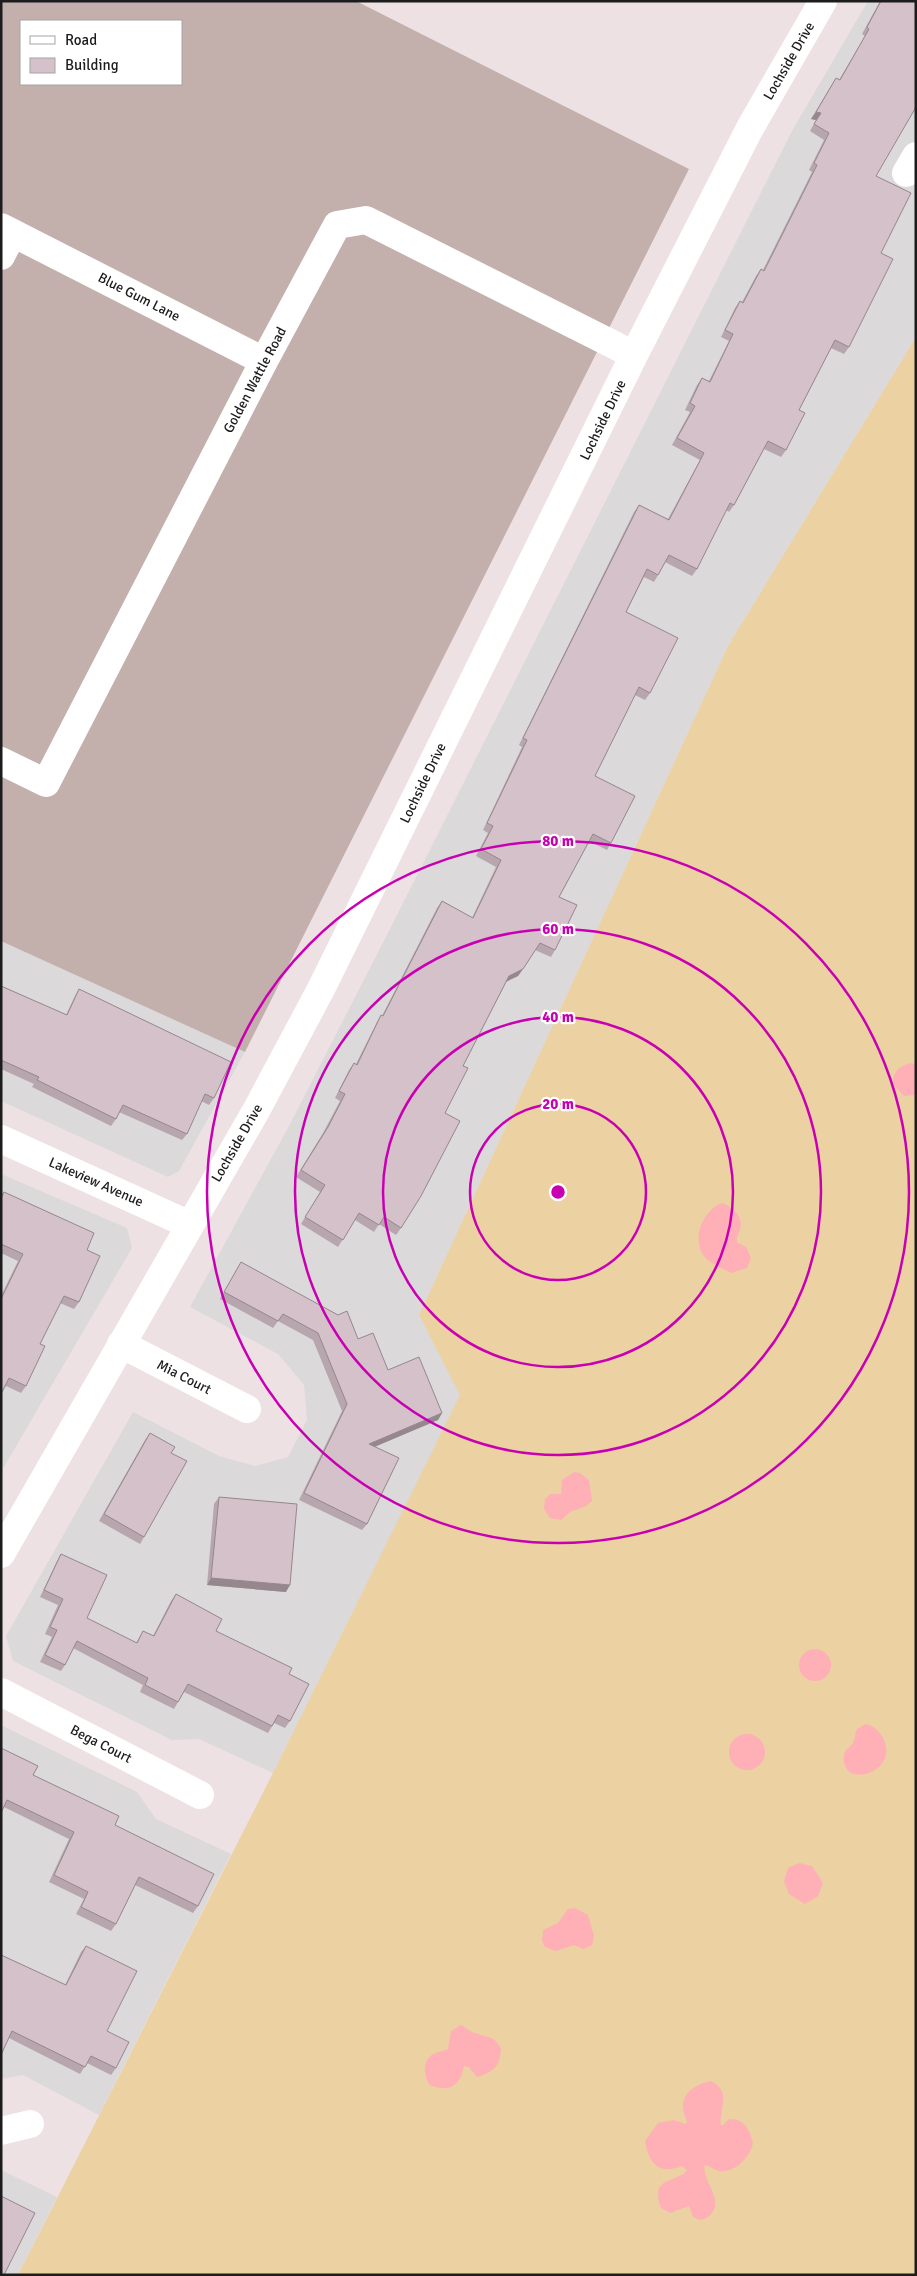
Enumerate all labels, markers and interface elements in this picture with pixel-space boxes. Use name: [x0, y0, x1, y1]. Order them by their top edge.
street label: Lochside Drive: [760, 19, 818, 103]
legend: [20, 20, 182, 85]
text: Road: [65, 31, 97, 49]
text: Building: [65, 56, 119, 74]
street label: Blue Gum Lane: [95, 269, 183, 325]
street label: Golden Wattle Road: [220, 324, 290, 436]
street label: Lochside Drive: [576, 377, 630, 463]
street label: Lochside Drive: [396, 740, 450, 826]
text: 80 m: [542, 832, 574, 850]
text: 60 m: [542, 920, 574, 938]
text: 40 m: [542, 1008, 574, 1026]
text: 20 m: [542, 1095, 574, 1113]
street label: Lochside Drive: [208, 1101, 266, 1185]
street label: Lakeview Avenue: [46, 1154, 146, 1210]
centre of rings: [549, 1183, 567, 1201]
street label: Mia Court: [154, 1356, 214, 1398]
street label: Bega Court: [67, 1721, 135, 1767]

